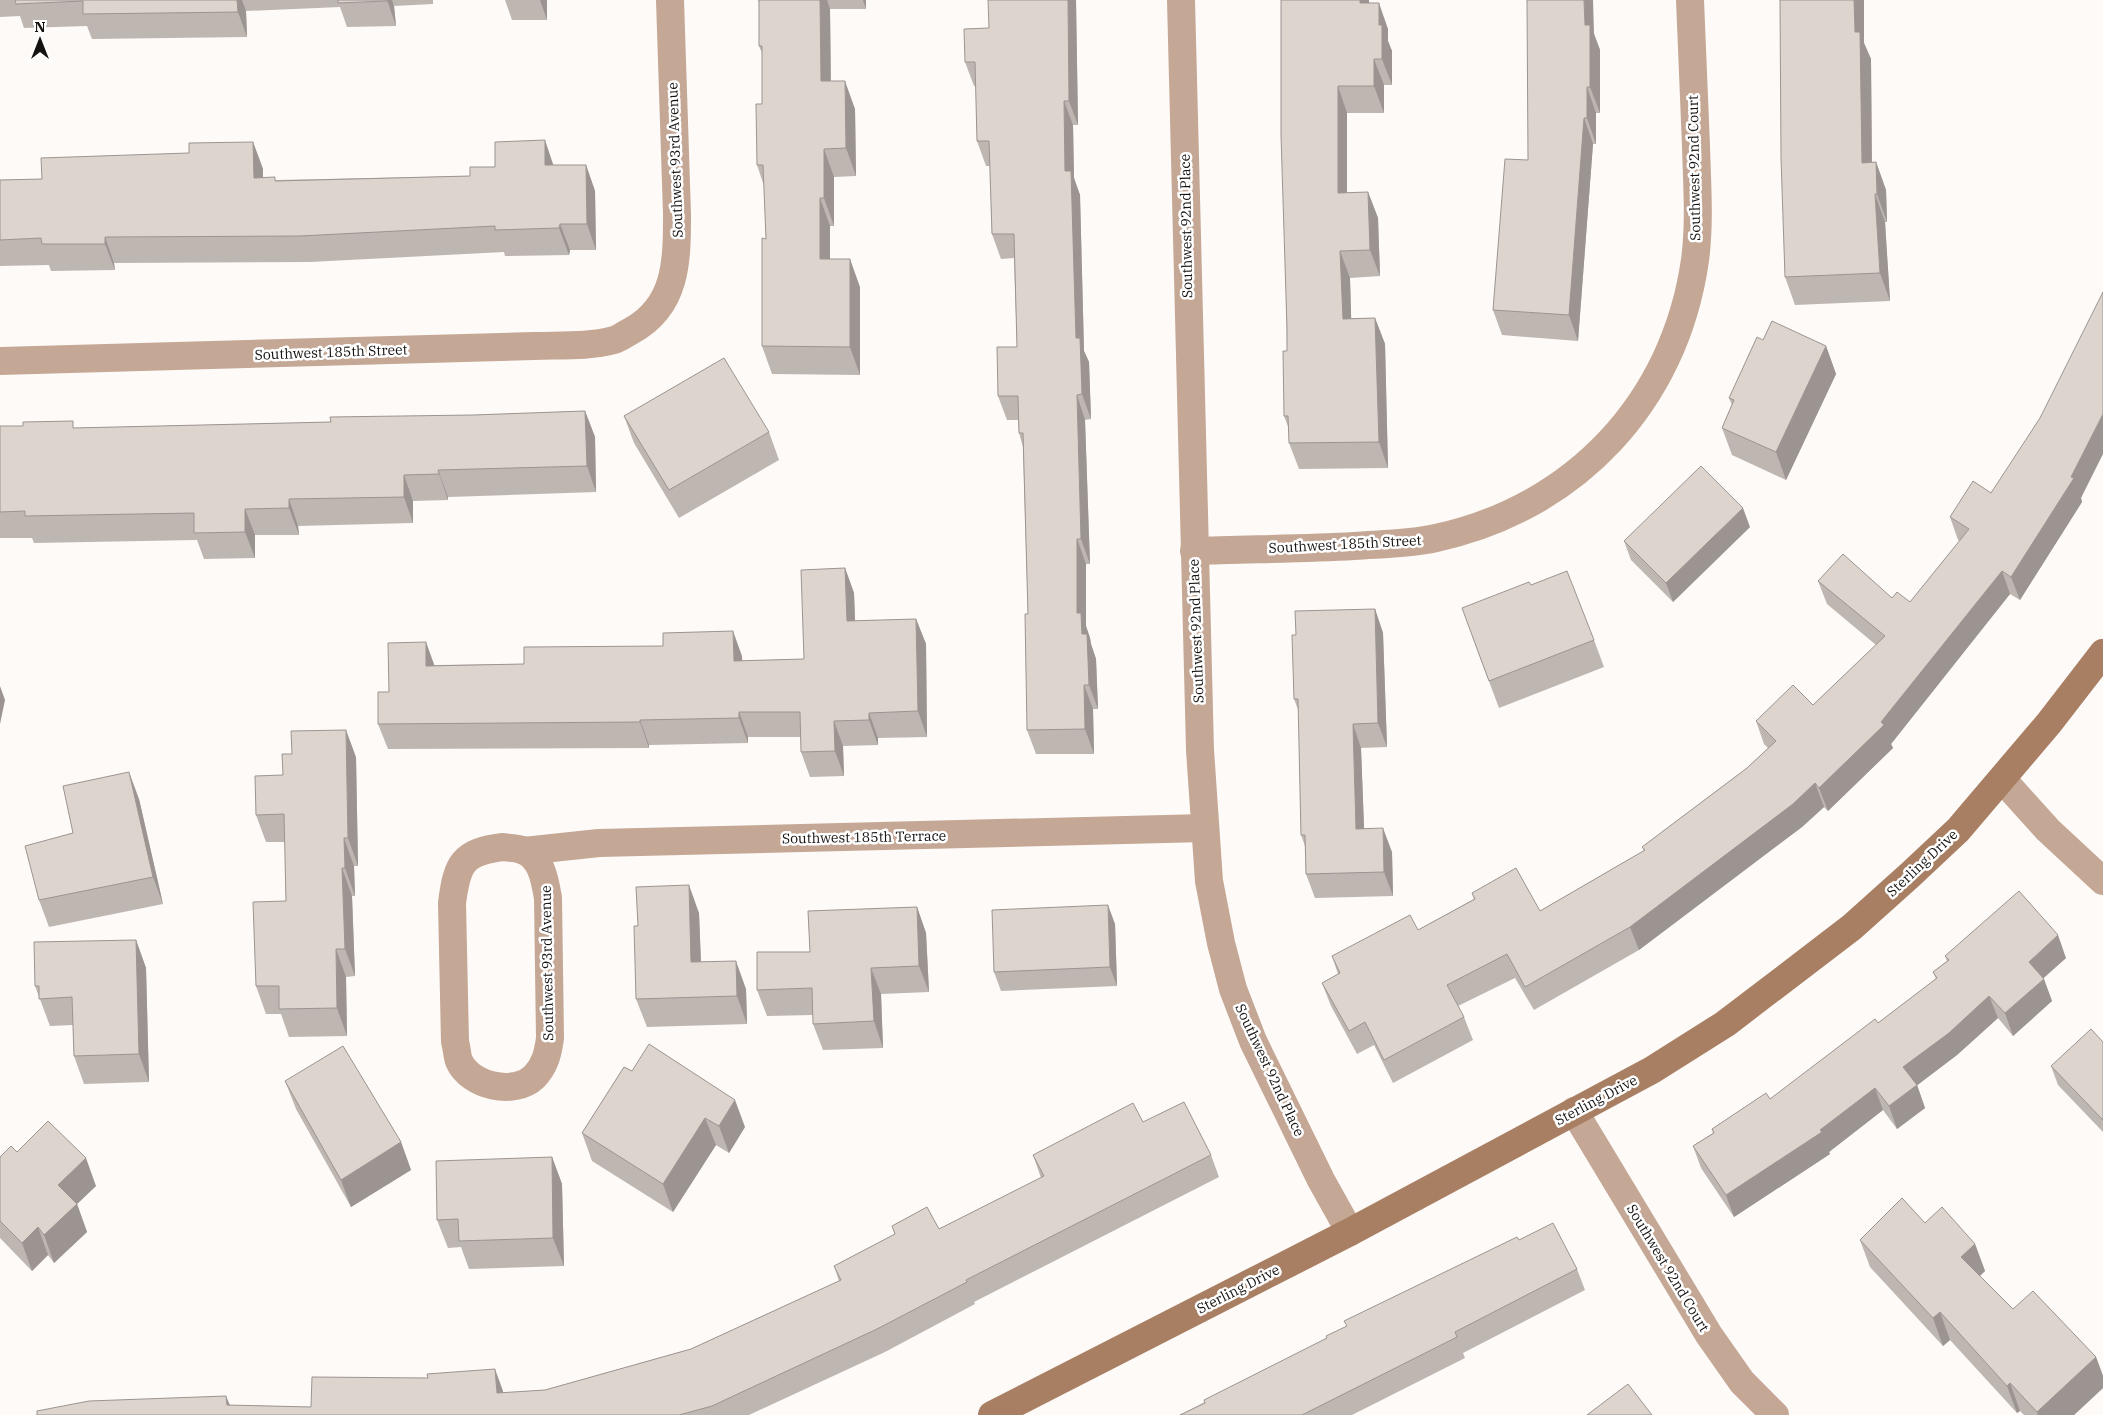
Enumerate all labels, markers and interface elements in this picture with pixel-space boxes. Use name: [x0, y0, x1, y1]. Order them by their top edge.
north arrow: [15, 15, 65, 65]
text: N: [34, 18, 46, 36]
street label: Southwest 93rd Avenue: [663, 82, 687, 238]
street label: Southwest 92nd Court: [1684, 95, 1704, 241]
street label: Southwest 92nd Place: [1176, 154, 1196, 298]
street label: Southwest 185th Street: [254, 340, 408, 364]
street label: Southwest 185th Street: [1268, 531, 1422, 557]
street label: Southwest 92nd Place: [1184, 559, 1208, 703]
street label: Sterling Drive: [1883, 826, 1961, 900]
street label: Southwest 185th Terrace: [782, 827, 946, 847]
street label: Southwest 93rd Avenue: [537, 885, 557, 1041]
street label: Southwest 92nd Place: [1231, 1001, 1309, 1139]
street label: Sterling Drive: [1552, 1071, 1640, 1129]
street label: Southwest 92nd Court: [1623, 1201, 1713, 1335]
street label: Sterling Drive: [1194, 1260, 1282, 1318]

